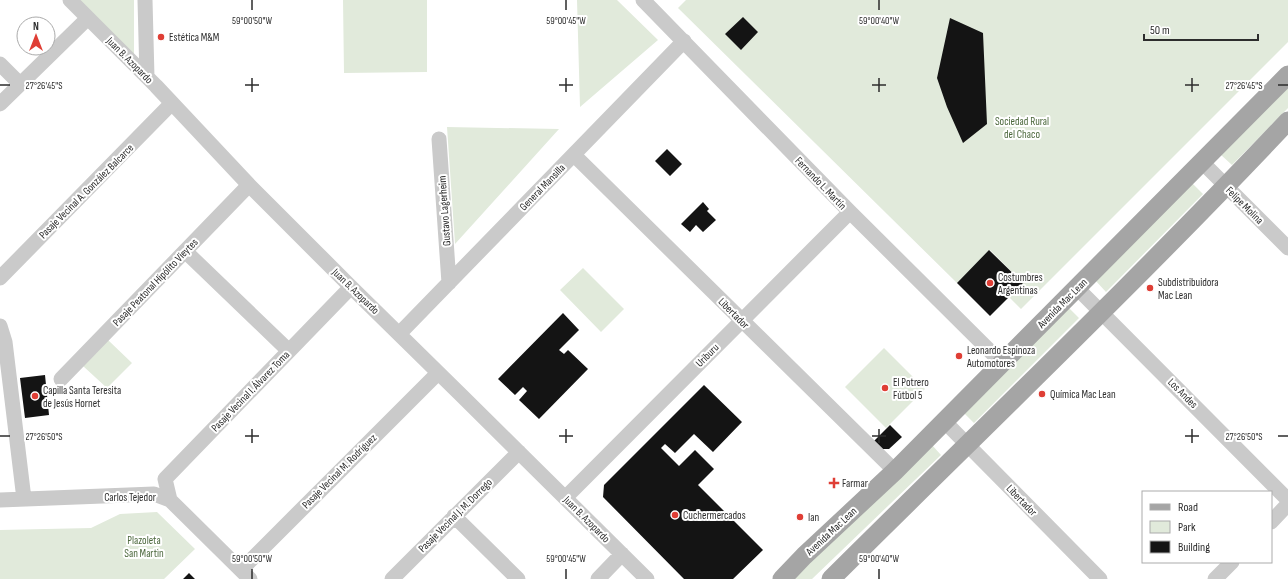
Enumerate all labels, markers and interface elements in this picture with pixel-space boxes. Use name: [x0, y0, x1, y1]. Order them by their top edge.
text: 59°00'50"W: [232, 15, 272, 27]
text: 59°00'45"W: [546, 15, 586, 27]
text: 59°00'40"W: [859, 15, 899, 27]
north arrow: [16, 16, 56, 56]
scale bar: [1144, 16, 1258, 42]
text: N: [33, 20, 39, 33]
text: 50 m: [1150, 23, 1170, 38]
place label: Estética M&M: [169, 31, 219, 44]
marker: Estética M&M: [156, 32, 166, 42]
street label: Juan B. Azopardo: [103, 34, 156, 87]
text: 27°26'45"S: [26, 80, 62, 92]
text: 27°26'45"S: [1226, 80, 1262, 92]
park label: Sociedad Rural del Chaco: [995, 115, 1049, 141]
street label: Pasaje Vecinal A. González Balcarce: [36, 141, 136, 241]
street label: Fernando L. Martín: [792, 154, 849, 213]
street label: General Mansilla: [517, 161, 568, 213]
street label: Gustavo Lagerheim: [436, 175, 453, 247]
street label: Felipe Molina: [1223, 184, 1266, 227]
street label: Pasaje Peatonal Hipólito Vieytes: [110, 236, 201, 329]
street label: Juan B. Azopardo: [329, 265, 382, 317]
place label: Costumbres Argentinas: [997, 271, 1043, 297]
street label: Avenida Mac Lean: [1034, 276, 1090, 332]
place label: Subdistribuidora Mac Lean: [1158, 276, 1219, 302]
marker: Costumbres Argentinas: [985, 278, 995, 288]
marker: Subdistribuidora Mac Lean: [1145, 283, 1155, 293]
street label: Libertador: [716, 295, 752, 331]
street label: Uriburu: [693, 341, 722, 370]
place label: Leonardo Espinoza Automotores: [966, 344, 1035, 370]
street label: Pasaje Vecinal I. Álvarez Toma: [208, 348, 292, 434]
marker: Leonardo Espinoza Automotores: [954, 351, 964, 361]
place label: El Potrero Fútbol 5: [893, 376, 929, 402]
street label: Los Andes: [1165, 376, 1200, 411]
marker: El Potrero Fútbol 5: [880, 383, 890, 393]
place label: Capilla Santa Teresita de Jesús Hornet: [43, 384, 121, 410]
place label: Química Mac Lean: [1050, 388, 1116, 401]
marker: Química Mac Lean: [1037, 389, 1047, 399]
marker: Capilla Santa Teresita de Jesús Hornet: [30, 391, 40, 401]
text: 27°26'50"S: [25, 431, 63, 443]
street label: Pasaje Vecinal M. Rodríguez: [299, 431, 379, 511]
text: 27°26'50"S: [1225, 431, 1263, 443]
street label: Pasaje Vecinal J. M. Dorrego: [416, 475, 495, 555]
place label: Farmar: [842, 477, 868, 490]
marker: Farmar: [829, 478, 839, 488]
street label: Libertador: [1004, 482, 1040, 519]
street label: Carlos Tejedor: [104, 491, 156, 504]
legend: [1142, 491, 1272, 563]
street label: Juan B. Azopardo: [560, 493, 613, 546]
text: Road: [1178, 500, 1198, 515]
street label: Avenida Mac Lean: [803, 504, 860, 559]
place label: Cuchermercados: [683, 509, 746, 522]
marker: Cuchermercados: [670, 510, 680, 520]
place label: Ian: [808, 511, 819, 524]
marker: Ian: [795, 512, 805, 522]
text: Park: [1178, 520, 1196, 535]
park label: Plazoleta San Martìn: [124, 534, 164, 560]
text: Building: [1178, 540, 1210, 555]
text: 59°00'50"W: [232, 553, 272, 565]
text: 59°00'45"W: [546, 553, 586, 565]
text: 59°00'40"W: [859, 553, 899, 565]

